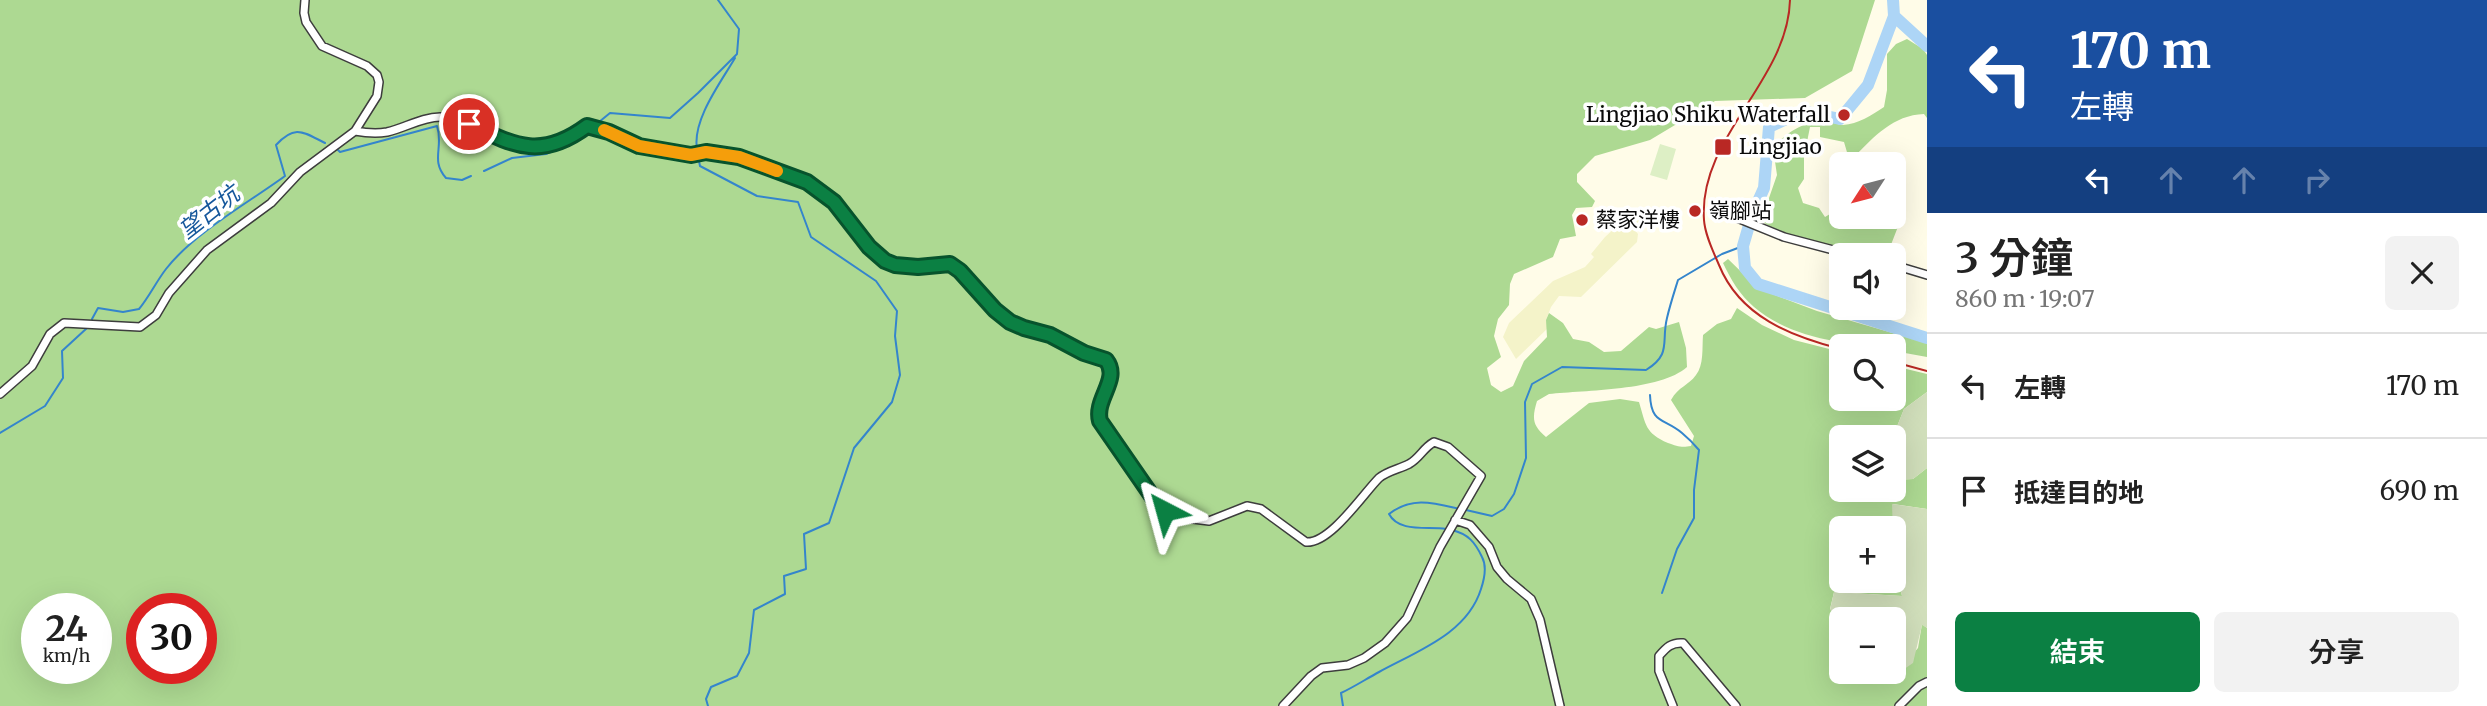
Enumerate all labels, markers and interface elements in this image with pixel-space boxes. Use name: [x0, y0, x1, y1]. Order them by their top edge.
text: 170 m: [2070, 20, 2211, 81]
icon: left: [1955, 28, 2046, 119]
text: 左轉: [2070, 87, 2134, 127]
pin: [439, 94, 499, 154]
place label: Lingjiao Shiku Waterfall: [1586, 101, 1830, 128]
icon: arrive: [450, 105, 488, 143]
marker: Lingjiao Shiku Waterfall: [1836, 107, 1852, 123]
place label: Lingjiao: [1739, 133, 1822, 160]
marker: Lingjiao: [1713, 137, 1733, 157]
north arrow: [1829, 152, 1906, 229]
map controls: [1829, 152, 1906, 684]
icon: left: [2079, 161, 2117, 199]
icon: ahead: [2152, 161, 2190, 199]
icon: ahead: [2225, 161, 2263, 199]
icon: right: [2298, 161, 2336, 199]
water label: 望古坑: [173, 177, 247, 244]
place label: 嶺腳站: [1709, 197, 1772, 224]
marker: 嶺腳站: [1687, 203, 1703, 219]
place label: 蔡家洋樓: [1596, 206, 1680, 233]
marker: 蔡家洋樓: [1574, 212, 1590, 228]
text: 3 分鐘: [1955, 232, 2073, 284]
button: close: [2385, 236, 2459, 310]
button: sound: [1829, 243, 1906, 320]
text: 860 m · 19:07: [1955, 284, 2095, 313]
button: search: [1829, 334, 1906, 411]
icon: left: [1955, 367, 1993, 405]
text: 170 m: [2386, 369, 2459, 402]
text: 左轉: [2014, 371, 2066, 404]
button: layers: [1829, 425, 1906, 502]
icon: arrive: [1955, 472, 1993, 510]
position arrow: [1128, 474, 1202, 548]
text: 690 m: [2379, 474, 2459, 507]
text: 抵達目的地: [2014, 476, 2144, 509]
button: +: [1829, 516, 1906, 593]
speed limit sign: 30: [126, 593, 217, 684]
text: 24: [45, 607, 88, 651]
button: −: [1829, 607, 1906, 684]
button: 結束: [1955, 612, 2200, 692]
button: 分享: [2214, 612, 2459, 692]
text: km/h: [43, 644, 90, 667]

